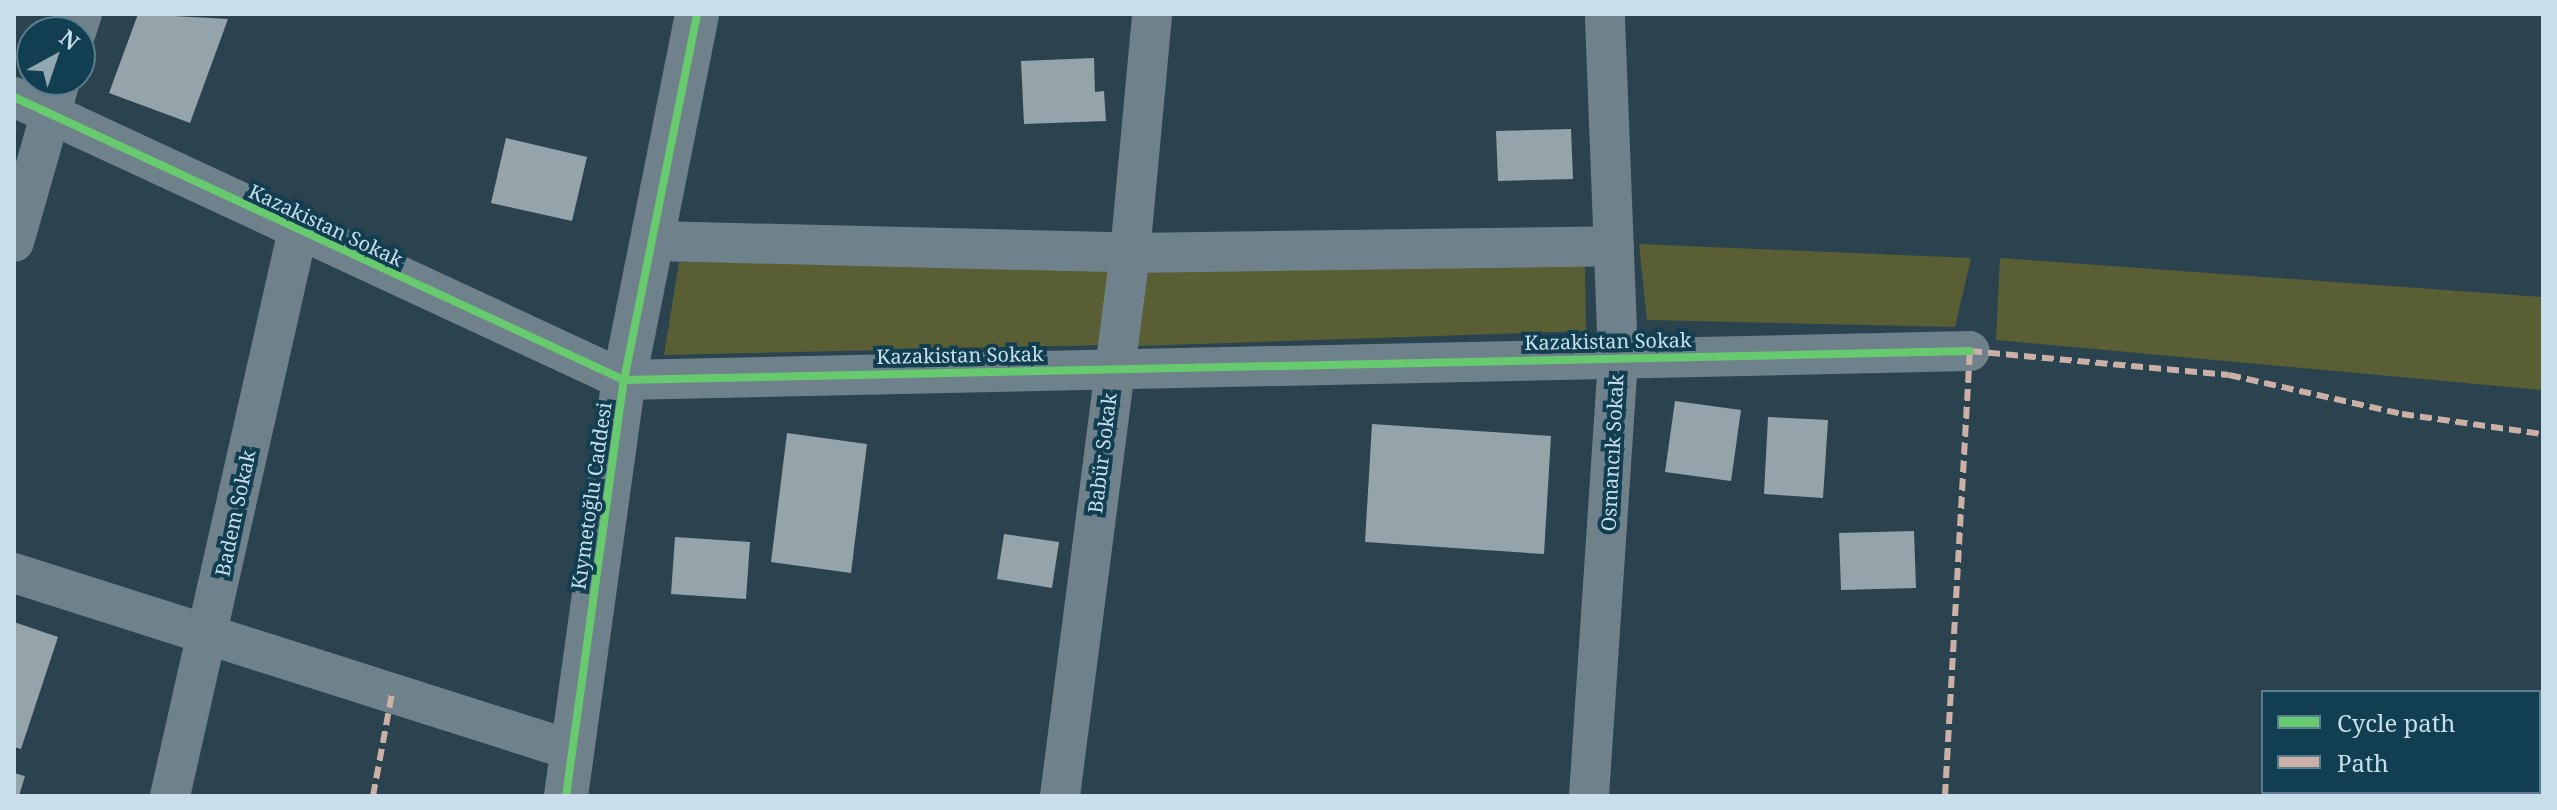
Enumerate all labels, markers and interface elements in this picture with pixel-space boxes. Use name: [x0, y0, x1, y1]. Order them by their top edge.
north arrow: [16, 16, 96, 96]
text: N: [54, 22, 86, 56]
street label: Kazakistan Sokak: [245, 179, 407, 271]
street label: Kazakistan Sokak: [1524, 328, 1692, 354]
street label: Kazakistan Sokak: [876, 342, 1044, 368]
street label: Osmancık Sokak: [1596, 374, 1628, 532]
street label: Babür Sokak: [1083, 391, 1121, 515]
street label: Kıymetoğlu Caddesi: [566, 401, 616, 591]
street label: Badem Sokak: [210, 448, 260, 578]
legend: [2261, 690, 2541, 794]
text: Cycle path: [2337, 706, 2456, 739]
text: Path: [2337, 746, 2389, 779]

